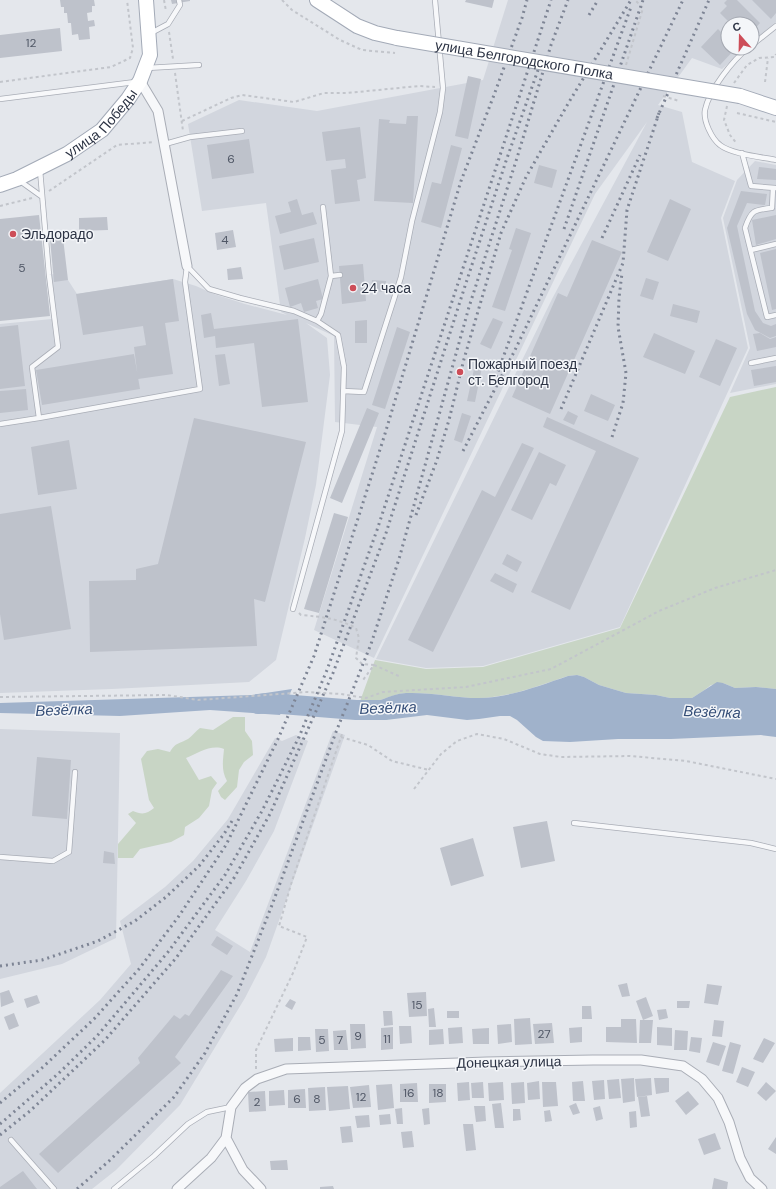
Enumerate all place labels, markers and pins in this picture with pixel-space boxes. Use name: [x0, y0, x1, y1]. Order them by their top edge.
place label: Эльдорадо: [21, 225, 94, 243]
marker: Эльдорадо: [8, 229, 18, 239]
place label: 24 часа: [361, 279, 411, 297]
marker: 24 часа: [348, 283, 358, 293]
place label: Пожарный поезд ст. Белгород: [468, 355, 577, 389]
marker: Пожарный поезд ст. Белгород: [455, 367, 465, 377]

